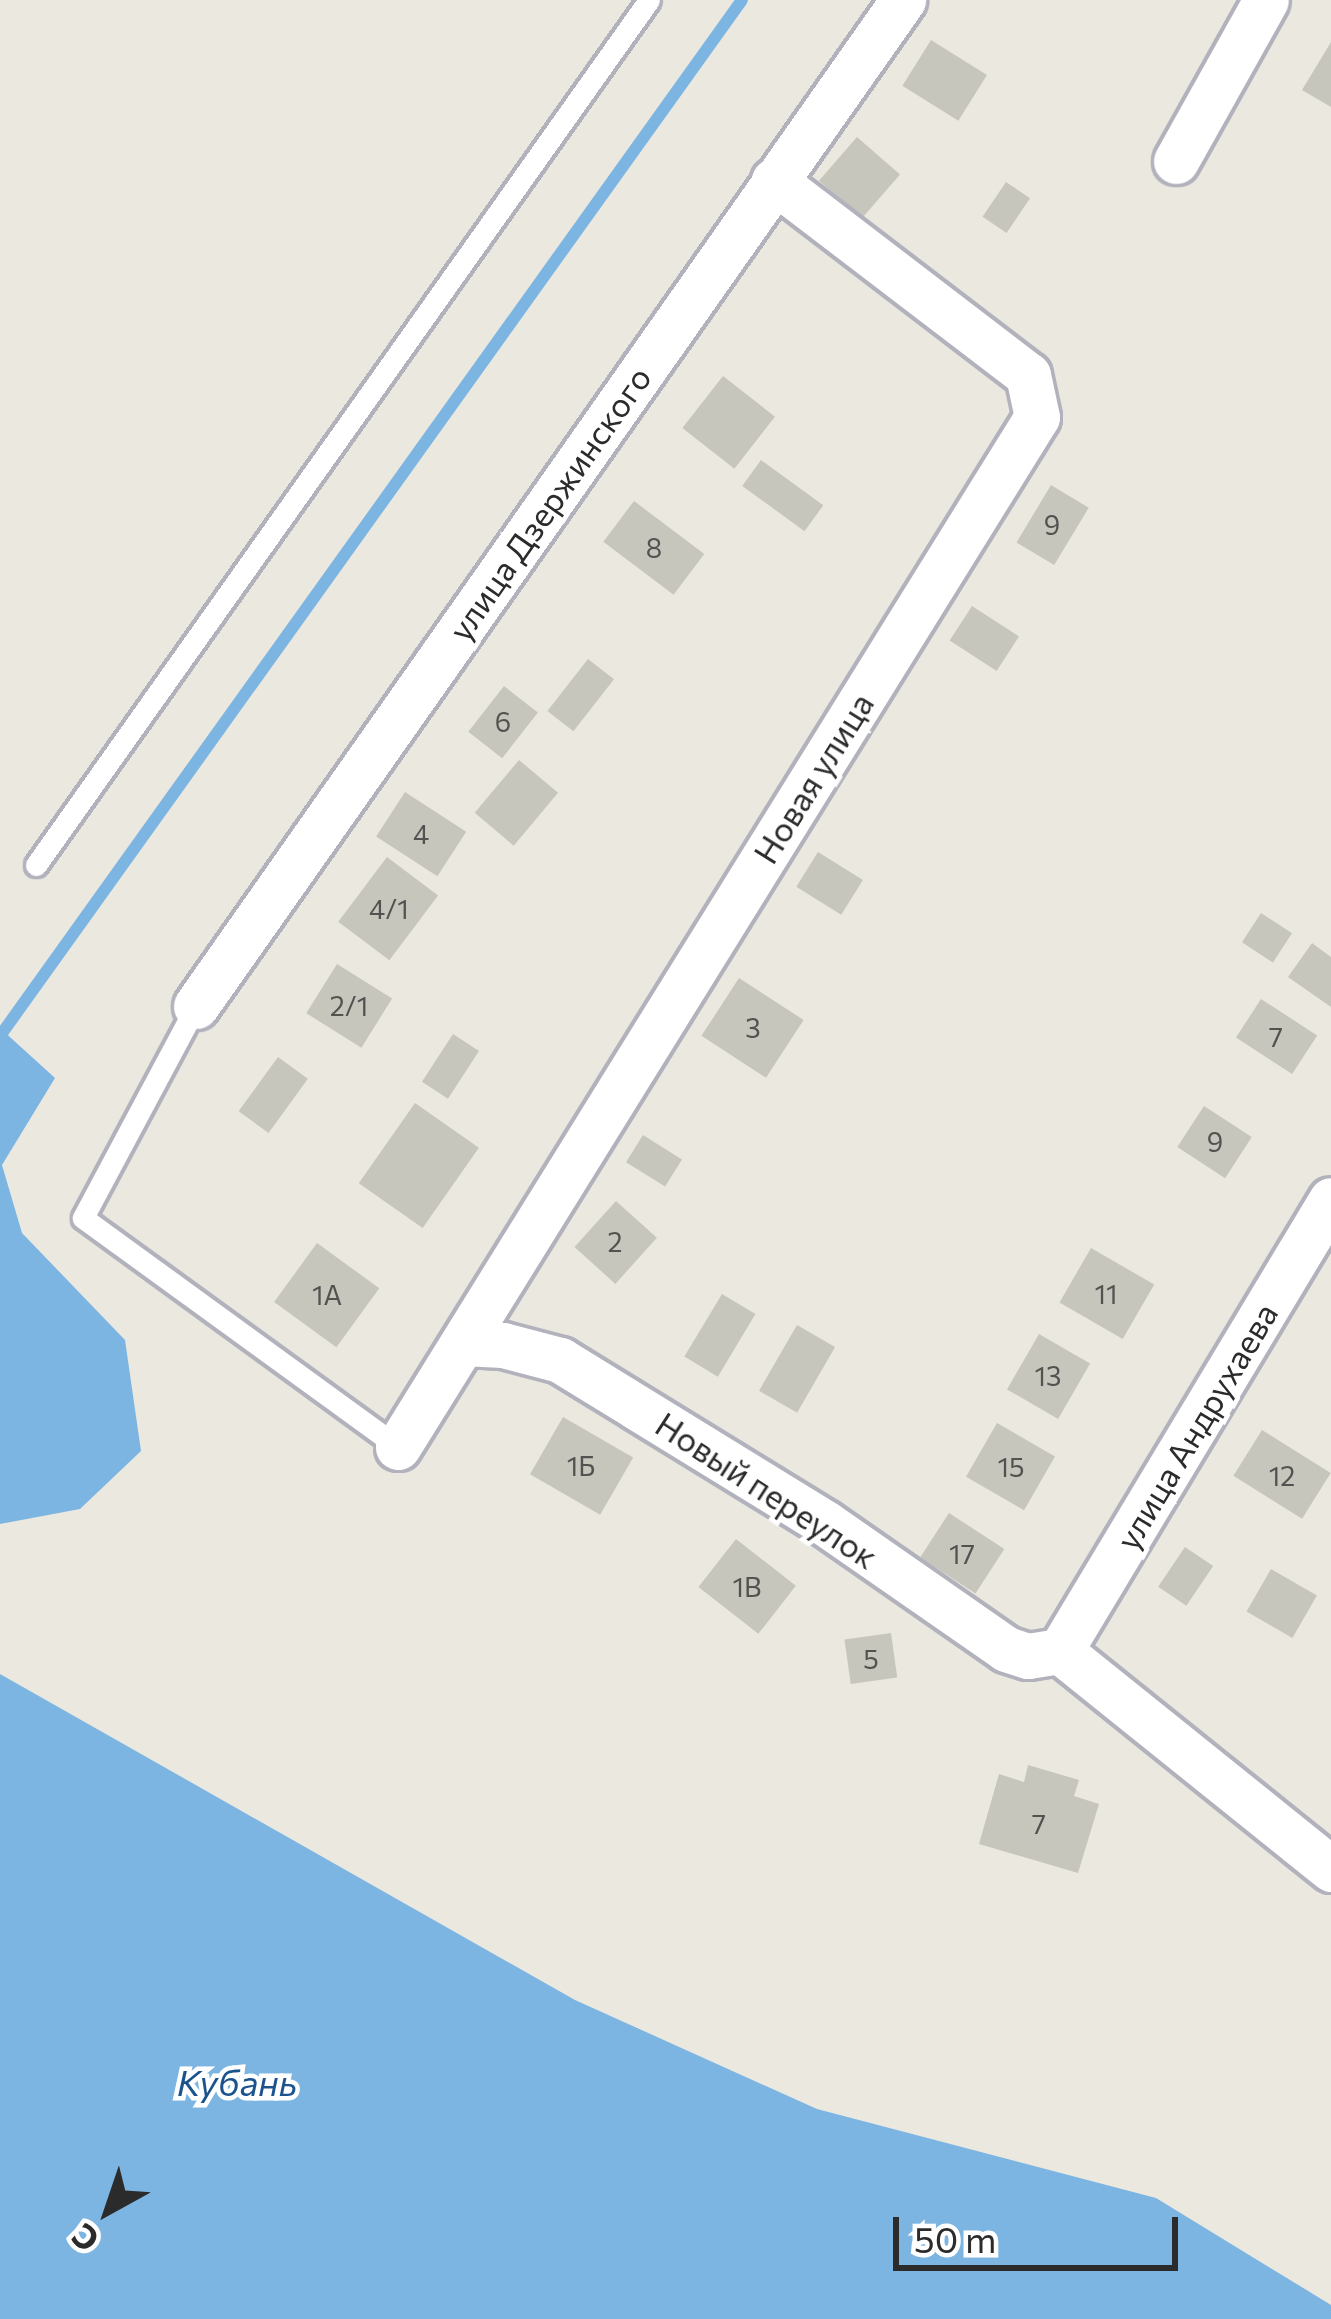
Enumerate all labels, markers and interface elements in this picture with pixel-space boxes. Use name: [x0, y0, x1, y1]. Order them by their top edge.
street label: улица Дзержинского: [440, 358, 658, 648]
house number: 9: [1044, 509, 1060, 541]
house number: 8: [646, 532, 662, 564]
street label: Новая улица: [745, 686, 881, 870]
house number: 6: [495, 706, 511, 738]
house number: 4: [413, 818, 429, 850]
house number: 4/1: [369, 893, 409, 925]
house number: 2/1: [330, 990, 368, 1022]
house number: 3: [745, 1012, 761, 1044]
house number: 7: [1269, 1021, 1283, 1053]
house number: 9: [1207, 1126, 1223, 1158]
house number: 2: [608, 1226, 622, 1258]
house number: 11: [1094, 1278, 1118, 1310]
house number: 1А: [312, 1279, 342, 1311]
street label: улица Андрухаева: [1107, 1296, 1285, 1556]
house number: 13: [1035, 1360, 1061, 1392]
street label: Новый переулок: [649, 1404, 885, 1576]
house number: 1Б: [567, 1450, 595, 1482]
house number: 15: [997, 1451, 1025, 1483]
house number: 12: [1269, 1460, 1295, 1492]
house number: 17: [949, 1538, 975, 1570]
house number: 1В: [733, 1571, 761, 1603]
house number: 5: [863, 1643, 879, 1675]
house number: 7: [1032, 1808, 1046, 1840]
water label: Кубань: [177, 2060, 297, 2104]
north arrow: [48, 2151, 168, 2271]
scale bar: [899, 2193, 1184, 2267]
text: С: [63, 2216, 106, 2262]
text: 50 m: [914, 2216, 996, 2260]

